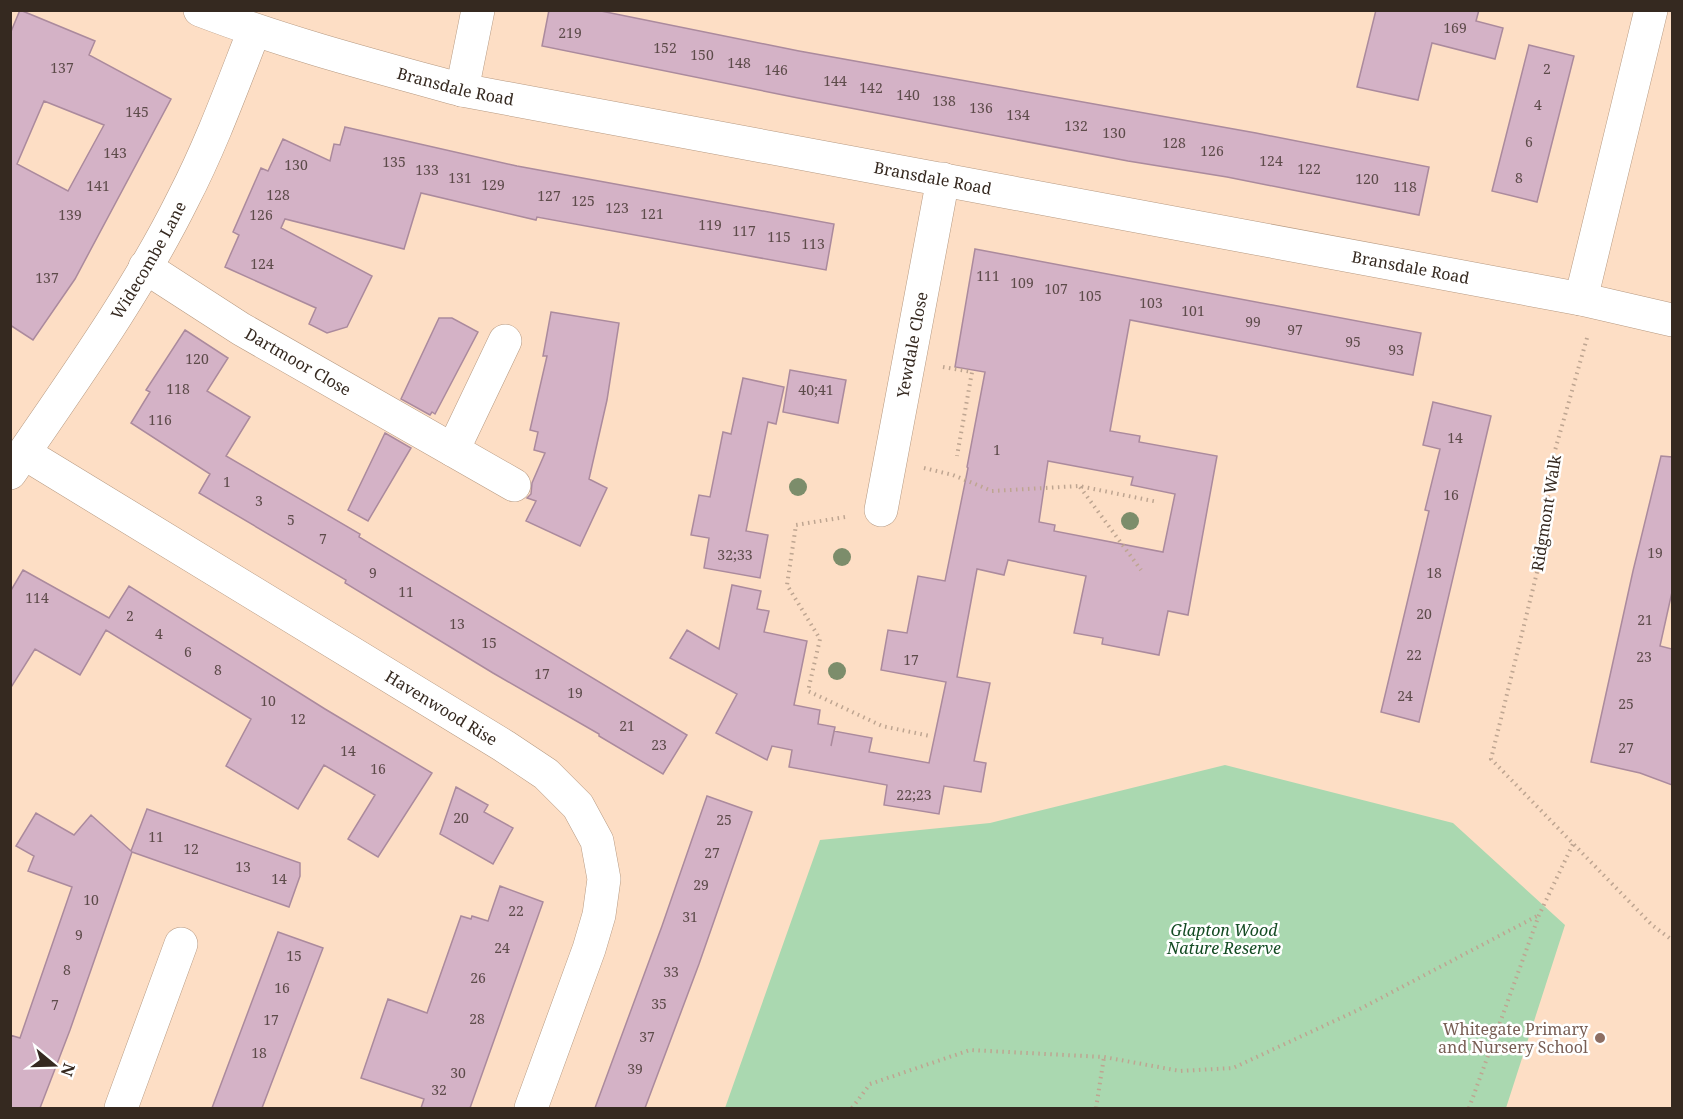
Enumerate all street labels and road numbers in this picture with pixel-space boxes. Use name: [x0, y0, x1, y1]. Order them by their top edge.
street label: Bransdale Road: [395, 62, 516, 111]
street label: Bransdale Road: [872, 156, 994, 200]
street label: Widecombe Lane: [106, 197, 191, 323]
street label: Bransdale Road: [1350, 245, 1471, 289]
street label: Yewdale Close: [891, 290, 933, 401]
street label: Dartmoor Close: [241, 323, 355, 401]
street label: Ridgmont Walk: [1526, 453, 1566, 573]
street label: Havenwood Rise: [381, 665, 502, 750]

